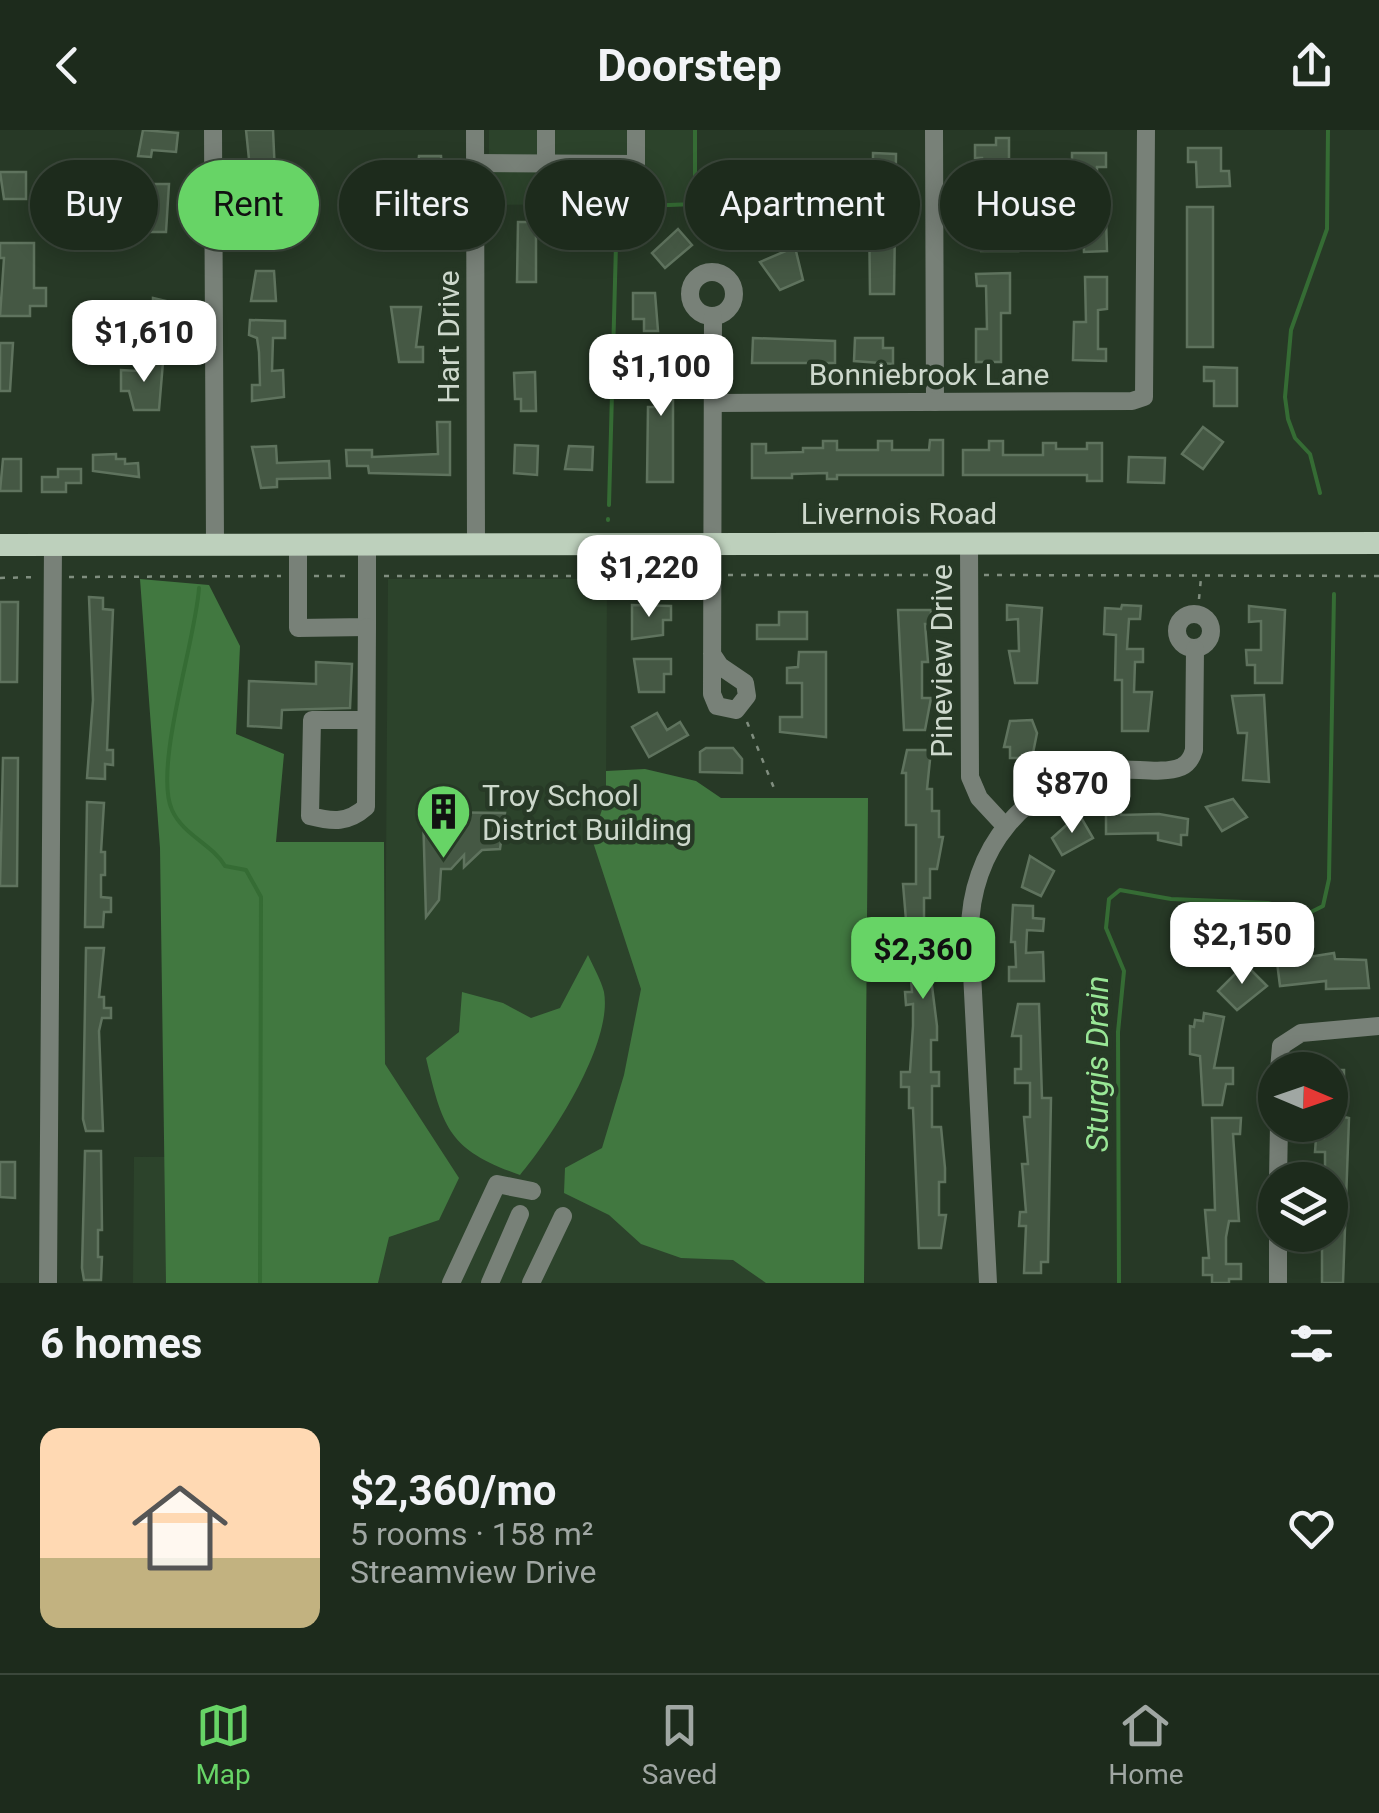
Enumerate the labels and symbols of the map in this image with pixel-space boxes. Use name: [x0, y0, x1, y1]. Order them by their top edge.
street label: Hart Drive: [431, 270, 466, 404]
pin: $1,610: [63, 300, 225, 385]
pin: $1,100: [580, 334, 742, 419]
street label: Bonniebrook Lane: [809, 357, 1049, 392]
street label: Livernois Road: [801, 496, 997, 531]
pin: $1,220: [568, 535, 730, 620]
street label: Pineview Drive: [924, 564, 959, 758]
pin: $870: [1013, 751, 1131, 836]
place label: Troy School District Building: [482, 778, 692, 847]
building icon: Troy School District Building: [413, 782, 473, 861]
pin: $2,150: [1161, 902, 1323, 987]
pin: $2,360: [842, 917, 1004, 1002]
water label: Sturgis Drain: [1078, 976, 1116, 1152]
north arrow: [1258, 1052, 1348, 1142]

